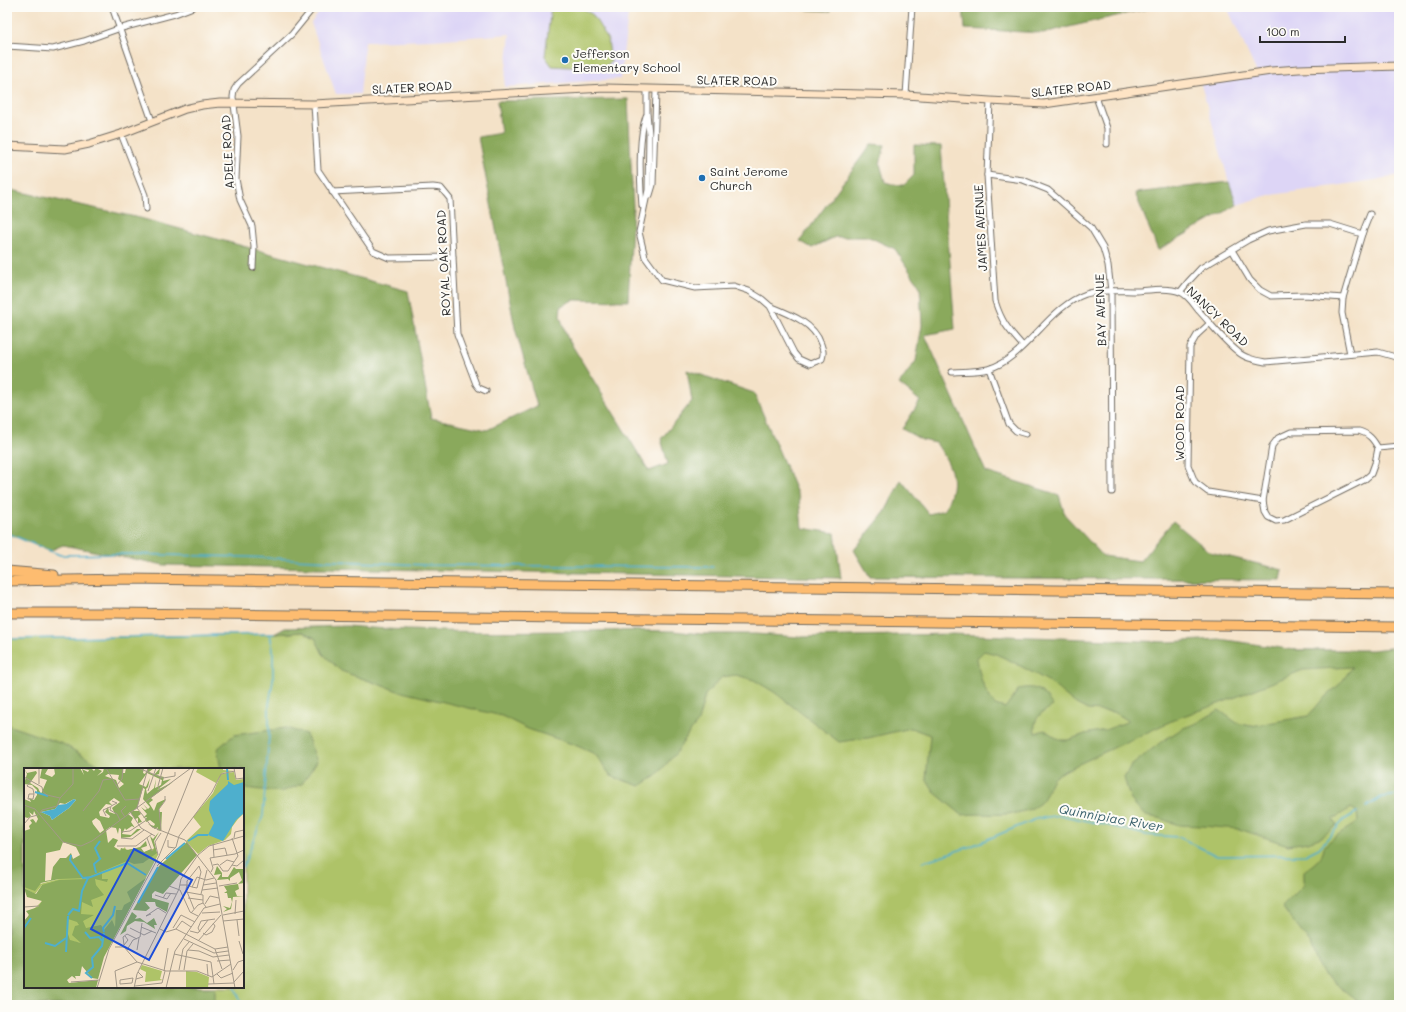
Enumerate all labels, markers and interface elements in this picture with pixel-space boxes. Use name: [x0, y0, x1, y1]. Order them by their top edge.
scale bar: [1260, 18, 1345, 44]
text: 100 m: [1266, 23, 1300, 39]
place label: Jefferson Elementary School: [573, 45, 681, 75]
marker: Jefferson Elementary School: [560, 55, 570, 65]
street label: SLATER ROAD: [697, 71, 777, 89]
street label: SLATER ROAD: [1030, 76, 1112, 100]
street label: SLATER ROAD: [372, 77, 452, 97]
street label: ADELE ROAD: [217, 115, 237, 189]
place label: Saint Jerome Church: [710, 163, 788, 193]
marker: Saint Jerome Church: [697, 173, 707, 183]
street label: JAMES AVENUE: [970, 184, 990, 272]
street label: ROYAL OAK ROAD: [432, 210, 454, 316]
street label: BAY AVENUE: [1091, 273, 1109, 346]
street label: NANCY ROAD: [1184, 282, 1252, 350]
street label: WOOD ROAD: [1171, 385, 1187, 461]
inset map: [24, 768, 244, 988]
water label: Quinnipiac River: [1058, 799, 1165, 835]

